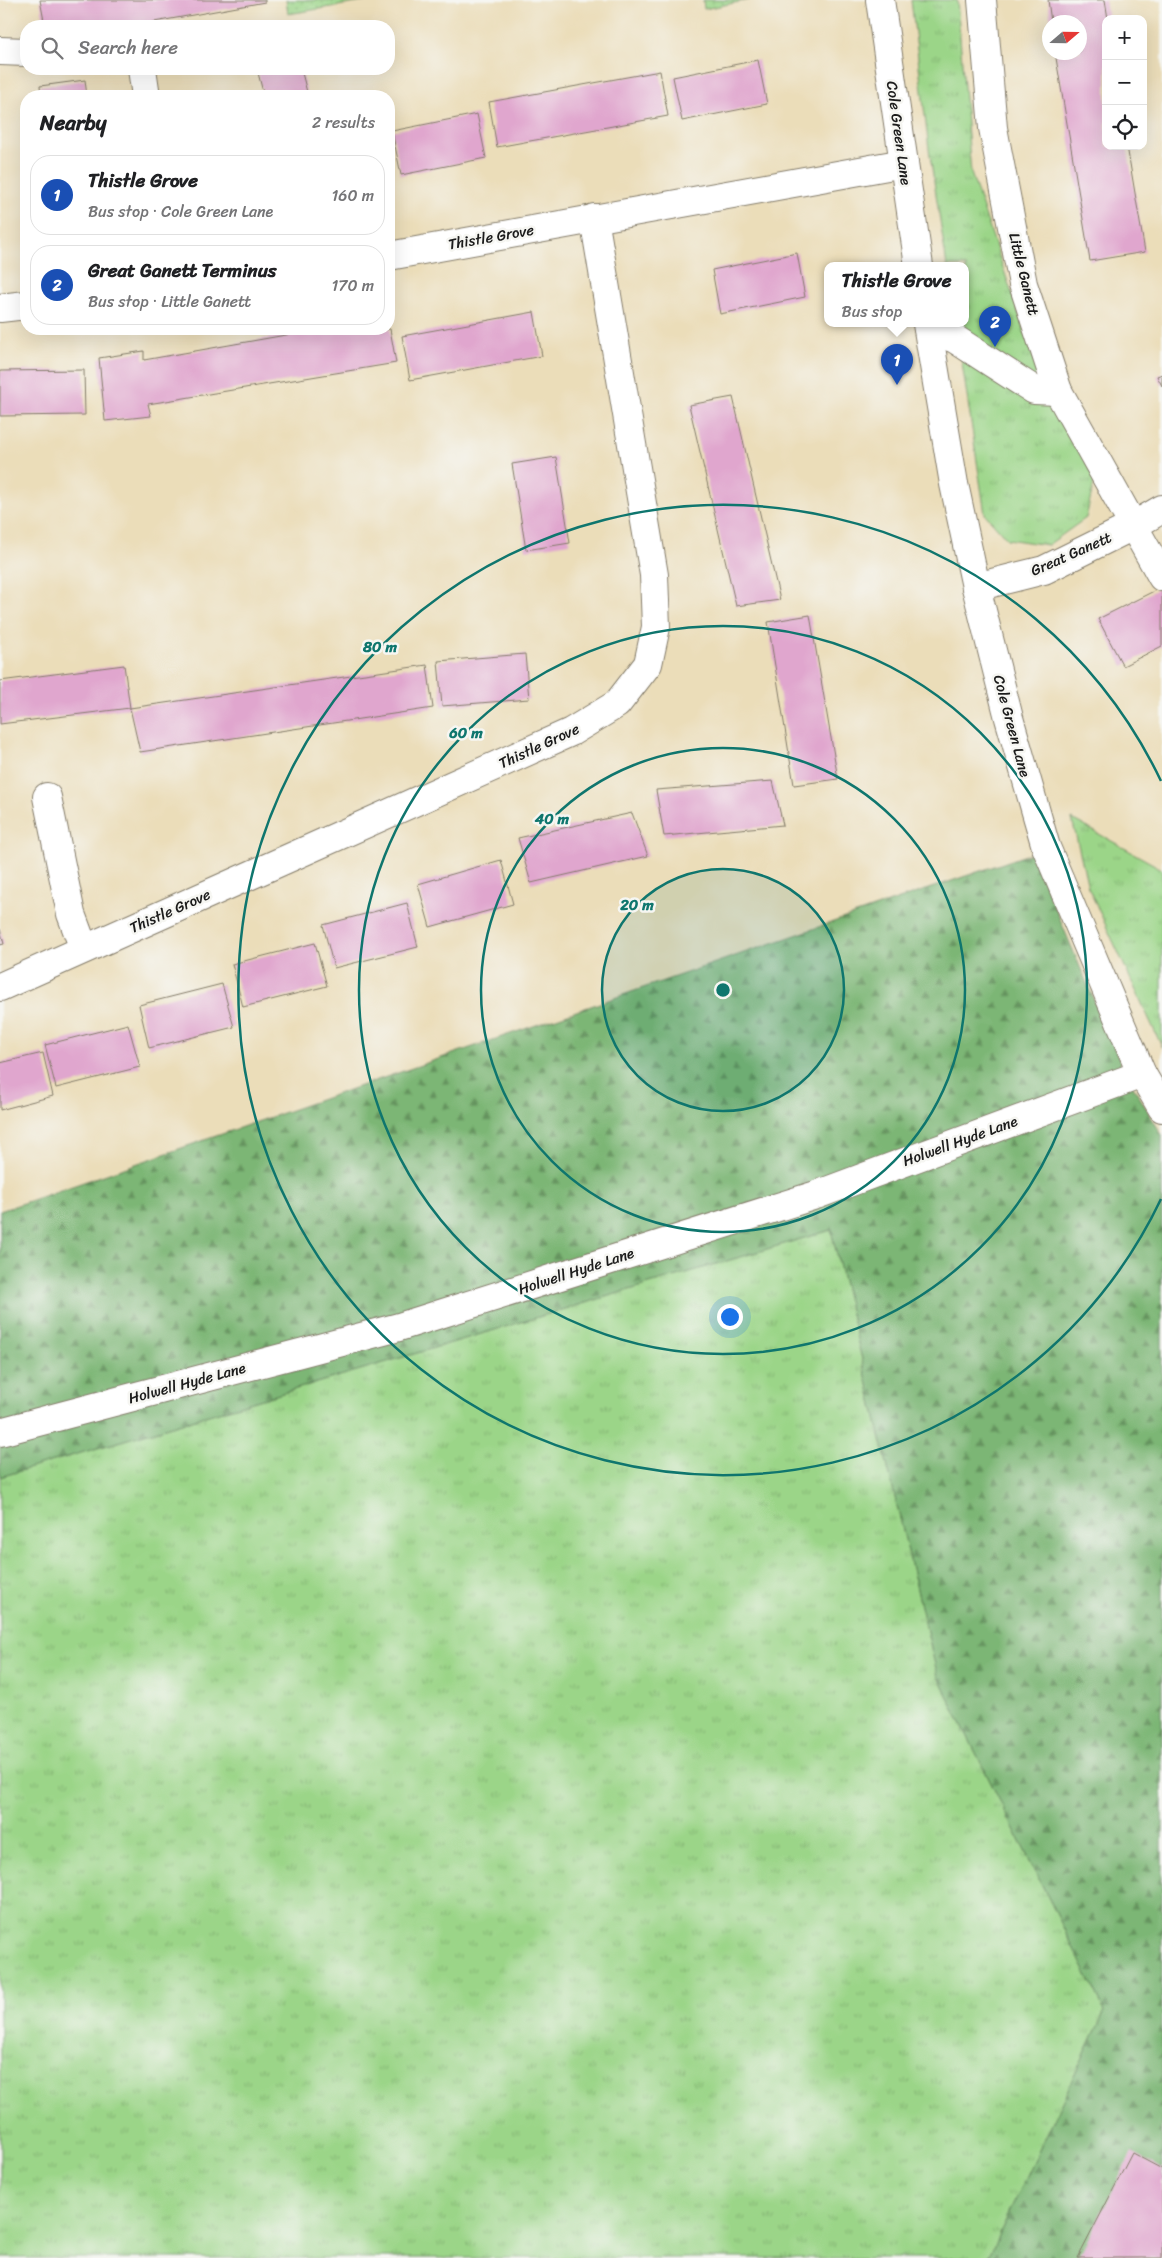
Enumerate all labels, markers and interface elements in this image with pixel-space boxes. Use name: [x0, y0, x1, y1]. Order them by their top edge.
north arrow: [1042, 15, 1087, 60]
map controls: [1102, 15, 1147, 150]
button: +: [1102, 15, 1147, 60]
search box: [20, 20, 395, 75]
text: Search here: [78, 31, 178, 64]
icon: search: [38, 34, 66, 62]
button: −: [1102, 60, 1147, 105]
street label: Cole Green Lane: [879, 79, 919, 187]
text: Nearby: [40, 104, 106, 142]
button: locate: [1102, 105, 1147, 150]
text: 2 results: [312, 108, 375, 137]
text: Thistle Grove: [88, 164, 198, 197]
text: 1: [54, 181, 60, 210]
text: 160 m: [331, 181, 374, 210]
text: Bus stop · Cole Green Lane: [88, 197, 273, 226]
street label: Thistle Grove: [446, 217, 536, 257]
street label: Little Ganett: [1001, 230, 1047, 319]
text: Great Ganett Terminus: [88, 254, 277, 287]
popup: [824, 262, 969, 327]
text: Thistle Grove: [842, 264, 951, 297]
text: 2: [52, 271, 62, 300]
text: 170 m: [331, 271, 374, 300]
text: Bus stop · Little Ganett: [88, 287, 251, 316]
text: Bus stop: [842, 297, 902, 326]
pin: 2: [979, 306, 1011, 347]
pin: 1: [881, 344, 913, 385]
street label: Great Ganett: [1026, 524, 1116, 583]
text: 80 m: [362, 634, 397, 660]
street label: Cole Green Lane: [986, 672, 1038, 780]
street label: Thistle Grove: [494, 716, 584, 776]
text: 60 m: [448, 720, 483, 746]
text: 40 m: [534, 806, 570, 832]
street label: Thistle Grove: [125, 881, 215, 941]
text: 20 m: [619, 892, 654, 918]
centre of rings: [714, 981, 732, 999]
street label: Holwell Hyde Lane: [899, 1108, 1021, 1174]
street label: Holwell Hyde Lane: [515, 1240, 637, 1302]
your location: [717, 1304, 743, 1330]
street label: Holwell Hyde Lane: [125, 1355, 249, 1411]

